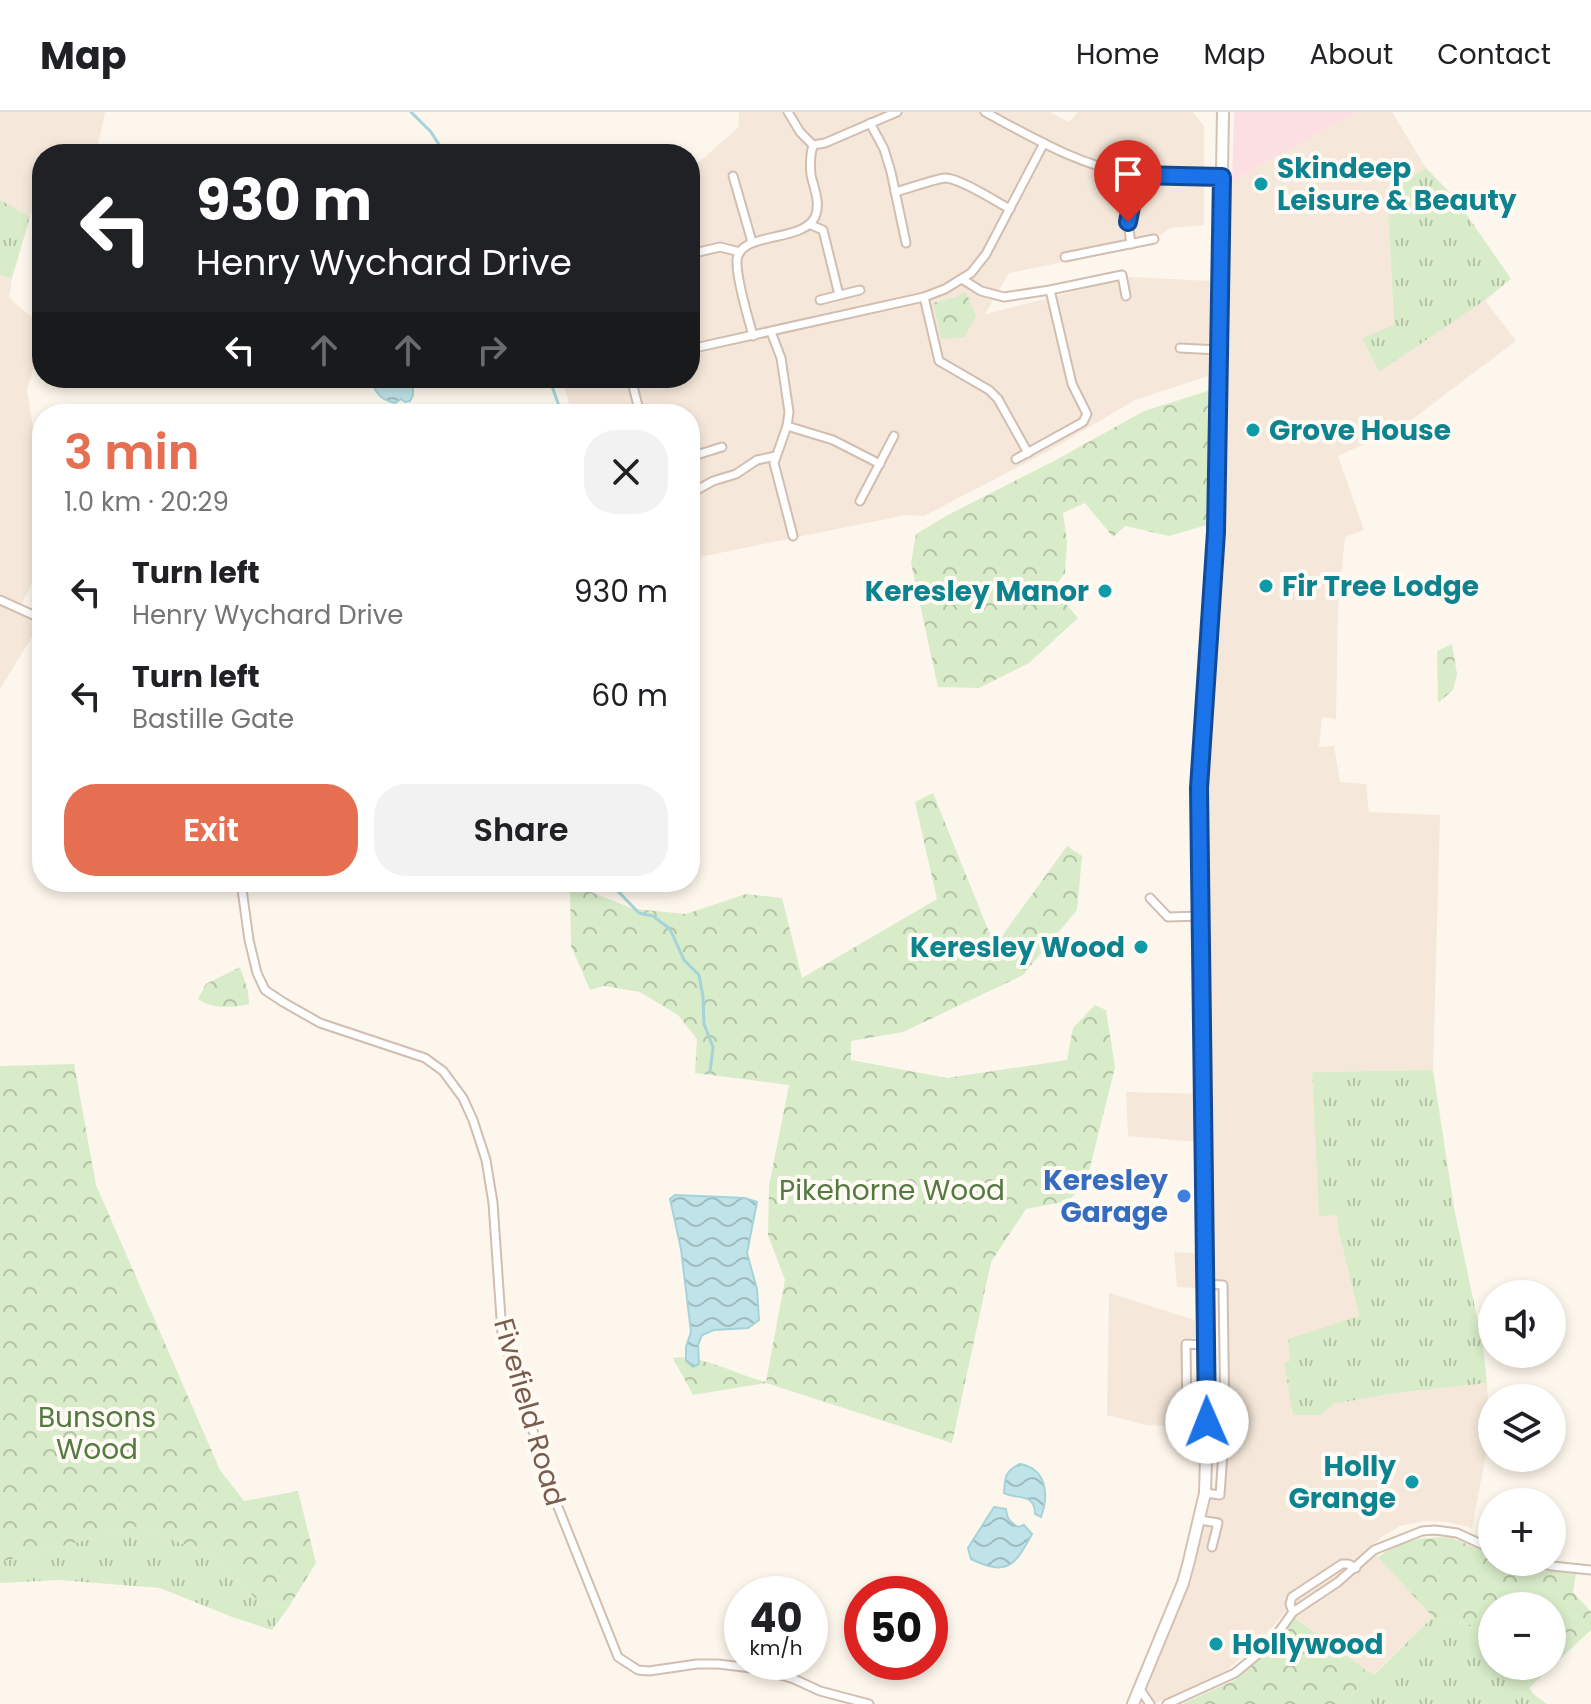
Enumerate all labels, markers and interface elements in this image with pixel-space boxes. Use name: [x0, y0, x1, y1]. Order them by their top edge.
text: Map: [40, 29, 127, 82]
text: Home: [1076, 35, 1159, 74]
text: Map: [1203, 35, 1265, 74]
text: About: [1309, 35, 1393, 74]
text: Contact: [1437, 35, 1551, 74]
pin: [1094, 140, 1162, 222]
place label: Skindeep Leisure & Beauty: [1277, 149, 1517, 220]
icon: arrive: [1106, 152, 1150, 196]
text: 930 m: [196, 161, 372, 240]
marker: Skindeep Leisure & Beauty: [1252, 175, 1270, 193]
icon: left: [64, 176, 168, 280]
text: Henry Wychard Drive: [196, 237, 572, 288]
icon: left: [218, 328, 262, 372]
icon: ahead: [302, 328, 346, 372]
icon: ahead: [386, 328, 430, 372]
icon: right: [470, 328, 514, 372]
place label: Grove House: [1269, 411, 1451, 450]
text: 3 min: [64, 419, 200, 486]
marker: Grove House: [1244, 421, 1262, 439]
button: close: [584, 430, 668, 514]
text: 1.0 km · 20:29: [64, 484, 229, 520]
text: Turn left: [132, 551, 260, 594]
place label: Fir Tree Lodge: [1282, 567, 1479, 606]
icon: left: [64, 570, 108, 614]
text: 930 m: [574, 570, 668, 613]
place label: Keresley Manor: [865, 572, 1089, 611]
marker: Fir Tree Lodge: [1257, 577, 1275, 595]
marker: Keresley Manor: [1096, 582, 1114, 600]
text: Henry Wychard Drive: [132, 597, 403, 633]
text: Turn left: [132, 655, 260, 698]
icon: left: [64, 674, 108, 718]
text: 60 m: [591, 674, 668, 717]
text: Bastille Gate: [132, 701, 294, 737]
button: Exit: [64, 784, 358, 876]
button: Share: [374, 784, 668, 876]
place label: Keresley Wood: [910, 928, 1125, 967]
marker: Keresley Wood: [1132, 938, 1150, 956]
place label: Keresley Garage: [1043, 1161, 1168, 1232]
park label: Pikehorne Wood: [779, 1171, 1005, 1210]
marker: Keresley Garage: [1175, 1187, 1193, 1205]
map controls: [1478, 1280, 1566, 1680]
button: sound: [1478, 1280, 1566, 1368]
street label: Fivefield Road: [484, 1314, 575, 1511]
position arrow: [1165, 1380, 1249, 1464]
button: layers: [1478, 1384, 1566, 1472]
park label: Bunsons Wood: [38, 1398, 156, 1469]
place label: Holly Grange: [1289, 1447, 1396, 1518]
marker: Holly Grange: [1403, 1473, 1421, 1491]
button: +: [1478, 1488, 1566, 1576]
speed limit sign: 50: [844, 1576, 948, 1680]
text: 40: [749, 1590, 803, 1646]
button: −: [1478, 1592, 1566, 1680]
place label: Hollywood: [1232, 1625, 1383, 1664]
text: km/h: [749, 1634, 803, 1662]
marker: Hollywood: [1207, 1635, 1225, 1653]

